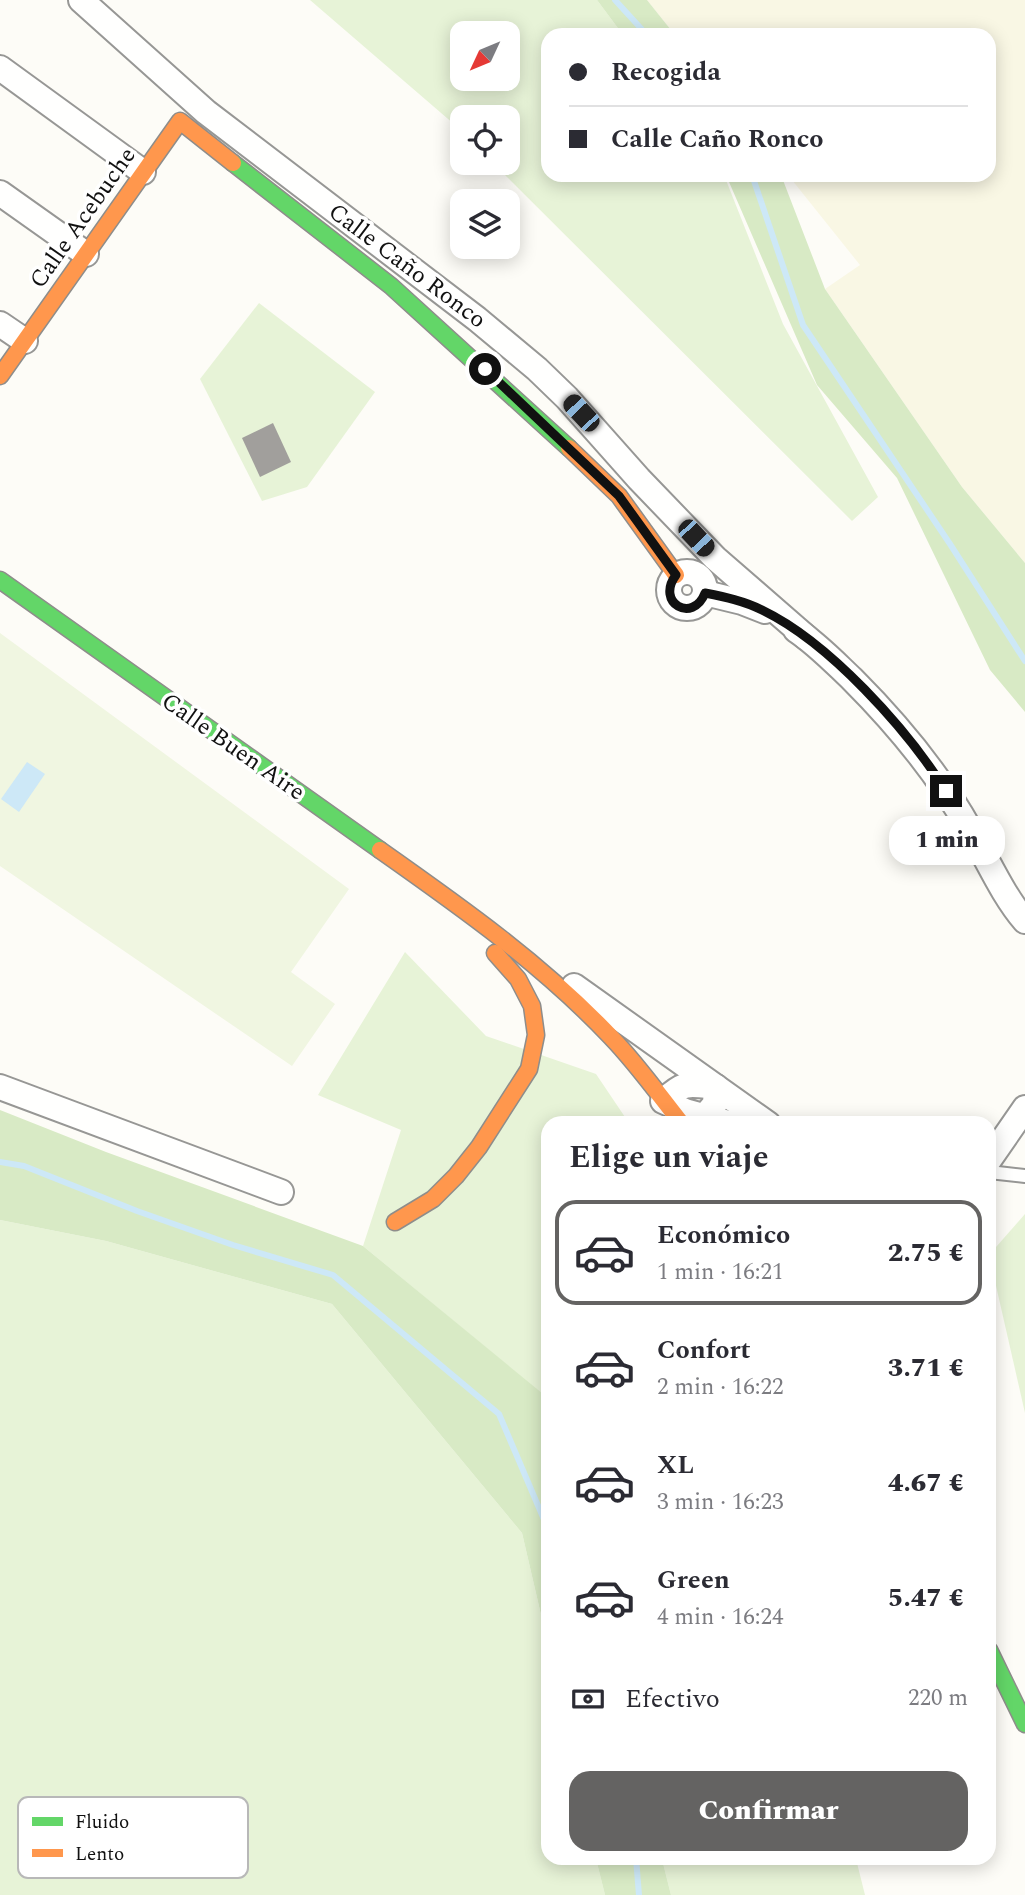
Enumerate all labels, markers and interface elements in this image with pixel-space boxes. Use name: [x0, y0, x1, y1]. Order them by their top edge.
north arrow: [450, 21, 520, 91]
map controls: [450, 21, 520, 259]
text: Recogida: [611, 52, 721, 92]
button: locate: [450, 105, 520, 175]
text: Calle Caño Ronco: [611, 119, 824, 159]
street label: Calle Acebuche: [21, 140, 145, 296]
button: layers: [450, 189, 520, 259]
street label: Calle Caño Ronco: [320, 194, 494, 338]
route start: [469, 353, 501, 385]
car: [559, 390, 604, 436]
car: [674, 515, 719, 561]
street label: Calle Buen Aire: [154, 684, 312, 810]
route end: [930, 775, 962, 807]
callout: 1 min: [888, 816, 1004, 864]
text: 1 min: [915, 823, 979, 858]
text: Elige un viaje: [569, 1133, 769, 1182]
text: Económico: [657, 1215, 790, 1255]
icon: car: [573, 1221, 636, 1284]
text: 2.75 €: [888, 1233, 964, 1273]
text: 1 min · 16:21: [657, 1255, 784, 1290]
text: Confort: [657, 1330, 751, 1370]
icon: car: [573, 1336, 636, 1399]
text: 3.71 €: [888, 1348, 964, 1388]
text: 2 min · 16:22: [657, 1370, 784, 1405]
text: XL: [657, 1445, 694, 1485]
icon: car: [573, 1451, 636, 1514]
text: 4.67 €: [888, 1463, 964, 1503]
text: 3 min · 16:23: [657, 1485, 784, 1520]
text: Green: [657, 1560, 730, 1600]
icon: car: [573, 1566, 636, 1629]
text: 5.47 €: [888, 1578, 964, 1618]
text: 4 min · 16:24: [657, 1600, 784, 1635]
text: Efectivo: [625, 1679, 720, 1719]
icon: cash: [569, 1680, 607, 1718]
text: 220 m: [908, 1681, 968, 1716]
button: Confirmar: [569, 1771, 968, 1851]
legend: [18, 1797, 248, 1878]
text: Fluido: [75, 1808, 129, 1837]
text: Lento: [75, 1840, 124, 1869]

